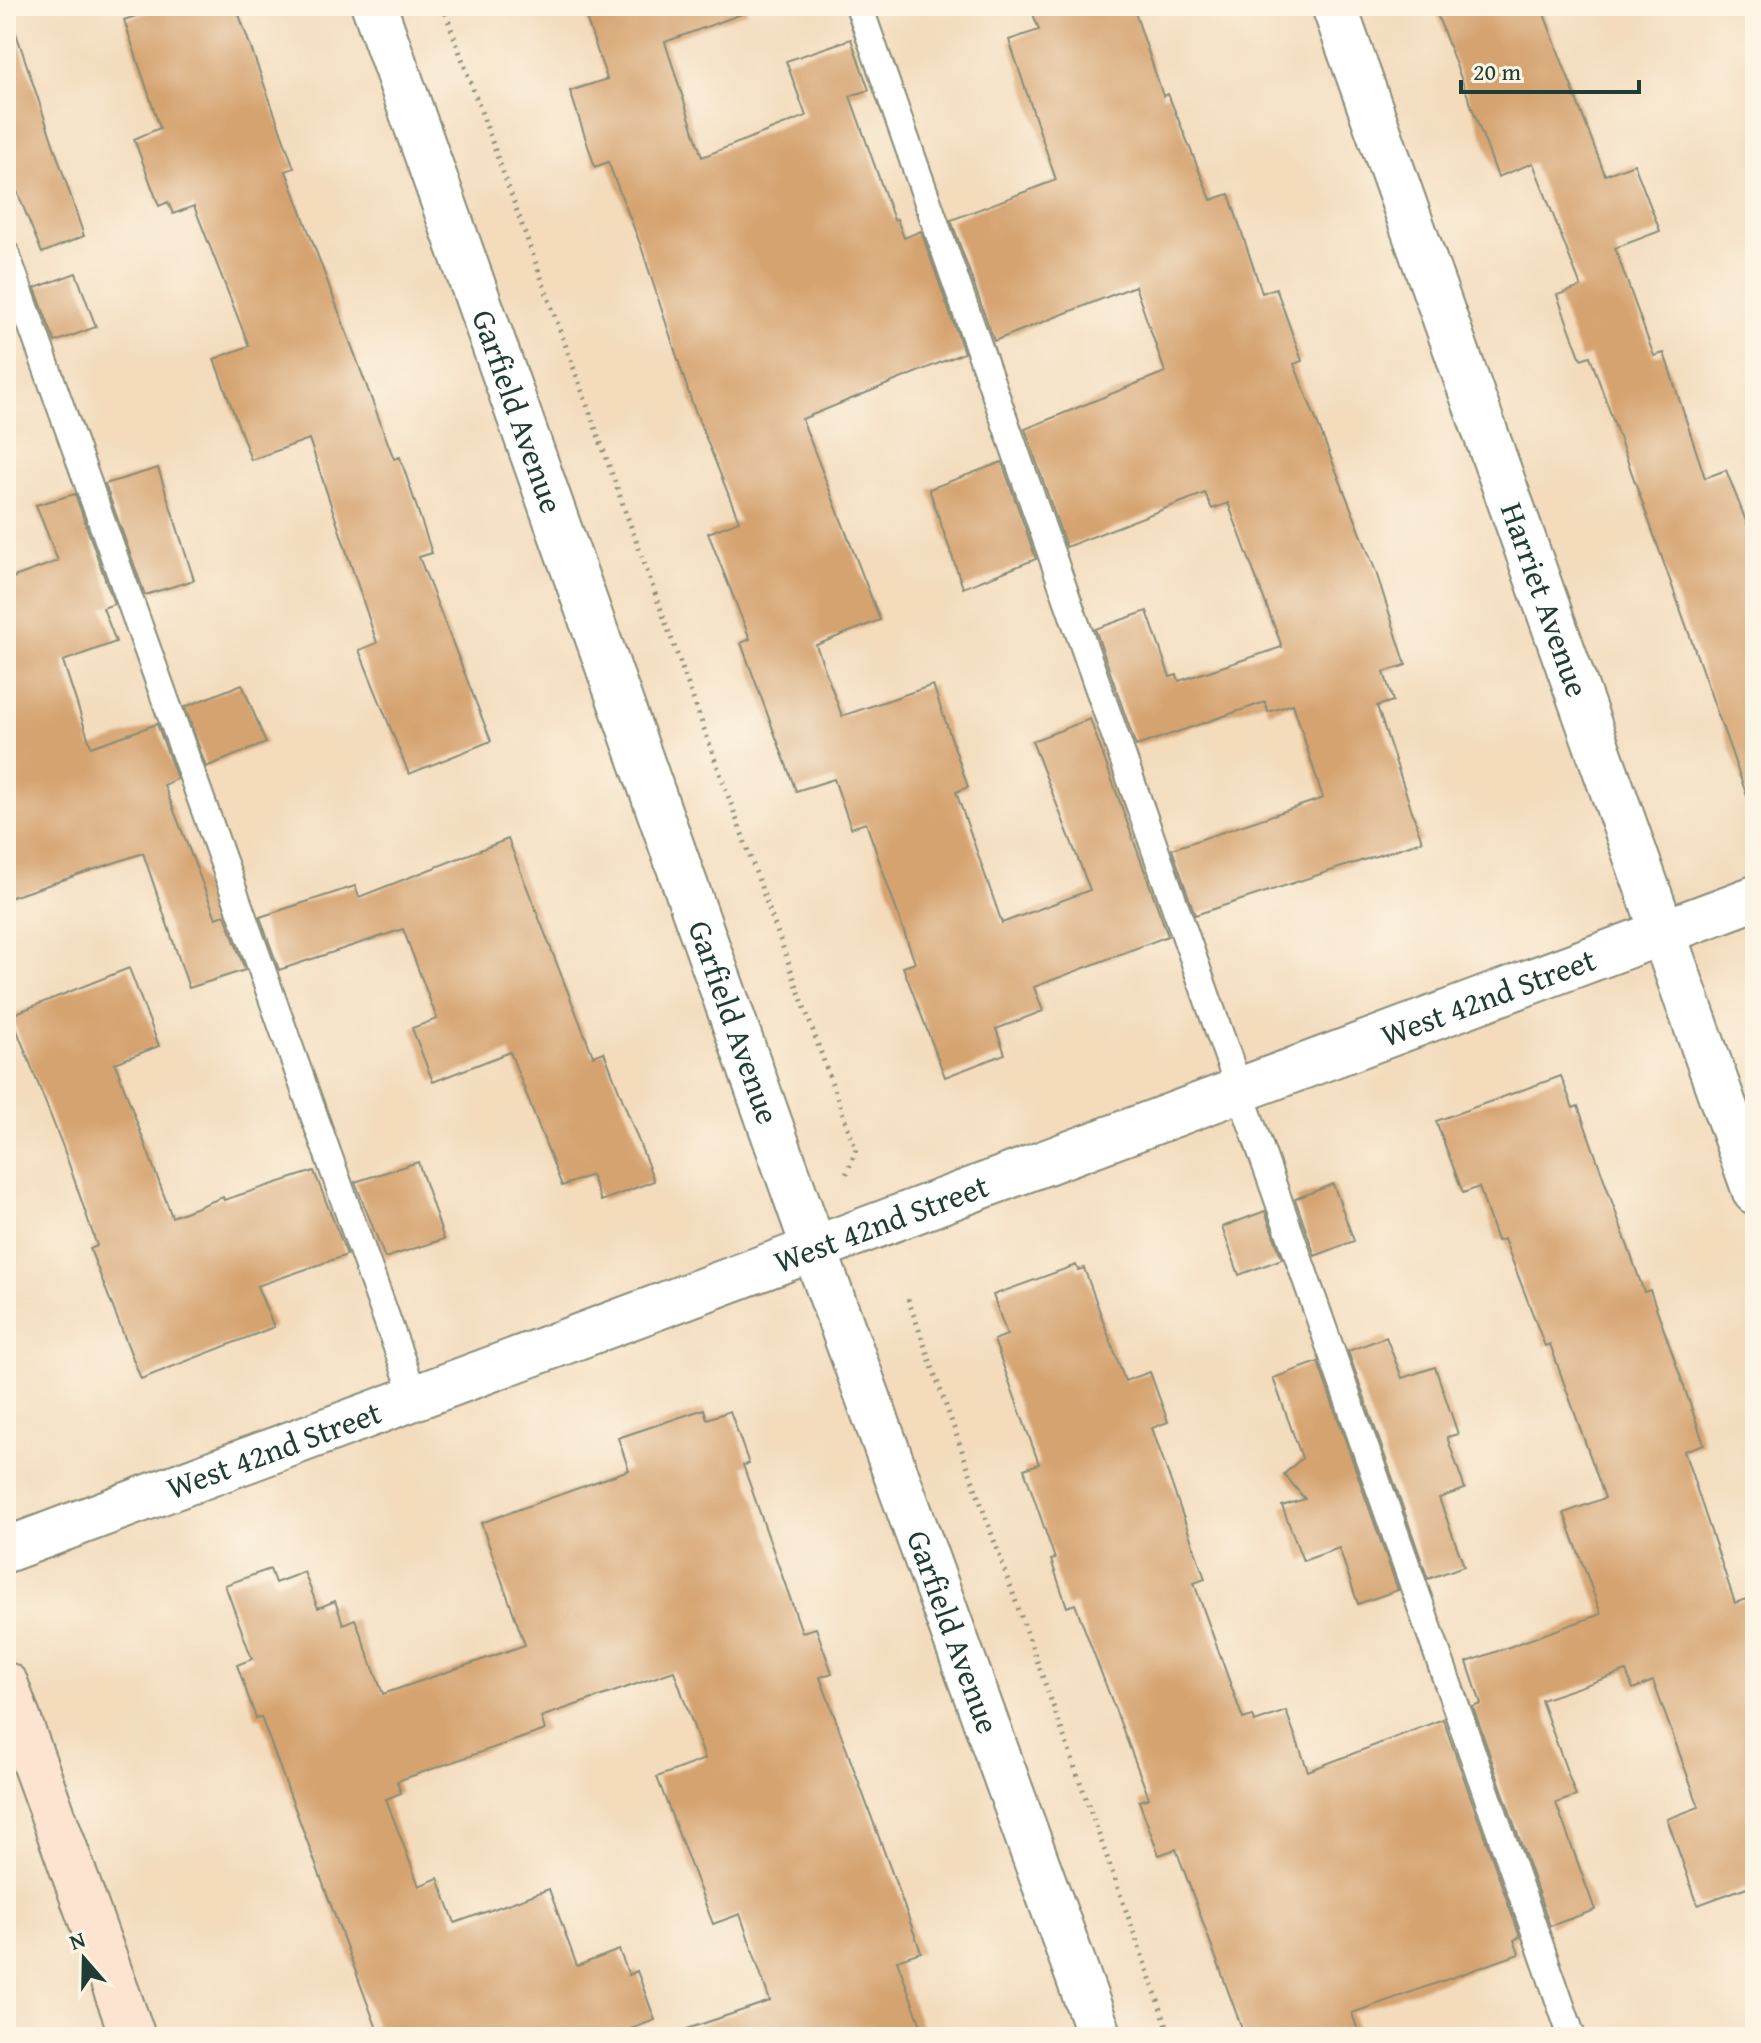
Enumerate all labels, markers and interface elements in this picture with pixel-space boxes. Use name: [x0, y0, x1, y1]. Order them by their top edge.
scale bar: [1461, 44, 1639, 94]
text: 20 m: [1473, 54, 1521, 89]
street label: Garfield Avenue: [460, 303, 576, 519]
street label: Harriet Avenue: [1489, 496, 1601, 703]
street label: Garfield Avenue: [677, 914, 792, 1130]
street label: West 42nd Street: [1374, 935, 1602, 1058]
street label: West 42nd Street: [767, 1162, 995, 1285]
street label: West 42nd Street: [160, 1388, 388, 1511]
street label: Garfield Avenue: [895, 1524, 1012, 1740]
north arrow: [44, 1919, 124, 1999]
text: N: [65, 1923, 90, 1958]

